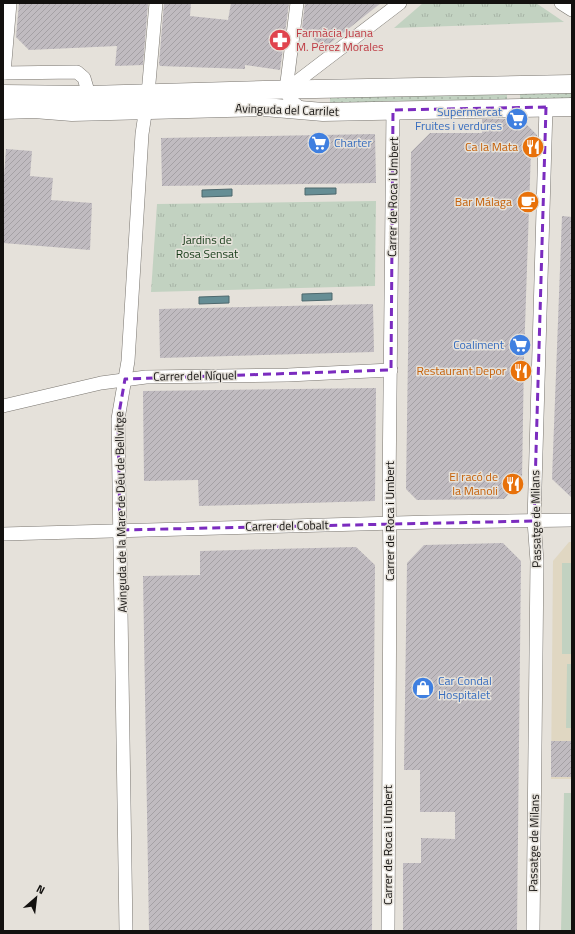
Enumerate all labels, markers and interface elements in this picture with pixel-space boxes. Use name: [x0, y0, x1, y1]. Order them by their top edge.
place label: Farmàcia Juana M. Pérez Morales: [296, 23, 384, 56]
pharmacy icon: Farmàcia Juana M. Pérez Morales: [267, 27, 293, 53]
street label: Avinguda del Carrilet: [235, 98, 340, 121]
place label: Supermercat Fruites i verdures: [415, 102, 503, 135]
supermarket icon: Supermercat Fruites i verdures: [504, 106, 530, 132]
supermarket icon: Charter: [306, 130, 332, 156]
place label: Charter: [334, 133, 372, 152]
restaurant icon: Ca la Mata: [520, 134, 546, 160]
street label: Carrer de Roca i Umbert: [382, 136, 403, 257]
place label: Ca la Mata: [465, 137, 518, 156]
cafe icon: Bar Málaga: [515, 189, 541, 215]
place label: Bar Málaga: [455, 192, 512, 211]
park label: Jardins de Rosa Sensat: [176, 230, 239, 263]
supermarket icon: Coaliment: [507, 332, 533, 358]
place label: Coaliment: [453, 335, 505, 354]
restaurant icon: Restaurant Depor: [508, 358, 534, 384]
place label: Restaurant Depor: [416, 361, 506, 380]
street label: Carrer del Níquel: [153, 365, 237, 386]
street label: Avinguda de la Mare de Déu de Bellvitge: [109, 411, 132, 613]
street label: Carrer de Roca i Umbert: [380, 460, 399, 581]
place label: El racó de la Manoli: [449, 467, 498, 500]
street label: Passatge de Milans: [525, 469, 546, 568]
restaurant icon: El racó de la Manoli: [500, 471, 526, 497]
street label: Carrer del Cobalt: [245, 515, 330, 536]
place label: Car Condal Hospitalet: [438, 671, 492, 704]
shop icon: Car Condal Hospitalet: [410, 675, 436, 701]
street label: Carrer de Roca i Umbert: [378, 784, 397, 905]
street label: Passatge de Milans: [523, 793, 544, 892]
north arrow: [16, 878, 56, 918]
text: N: [34, 880, 48, 898]

